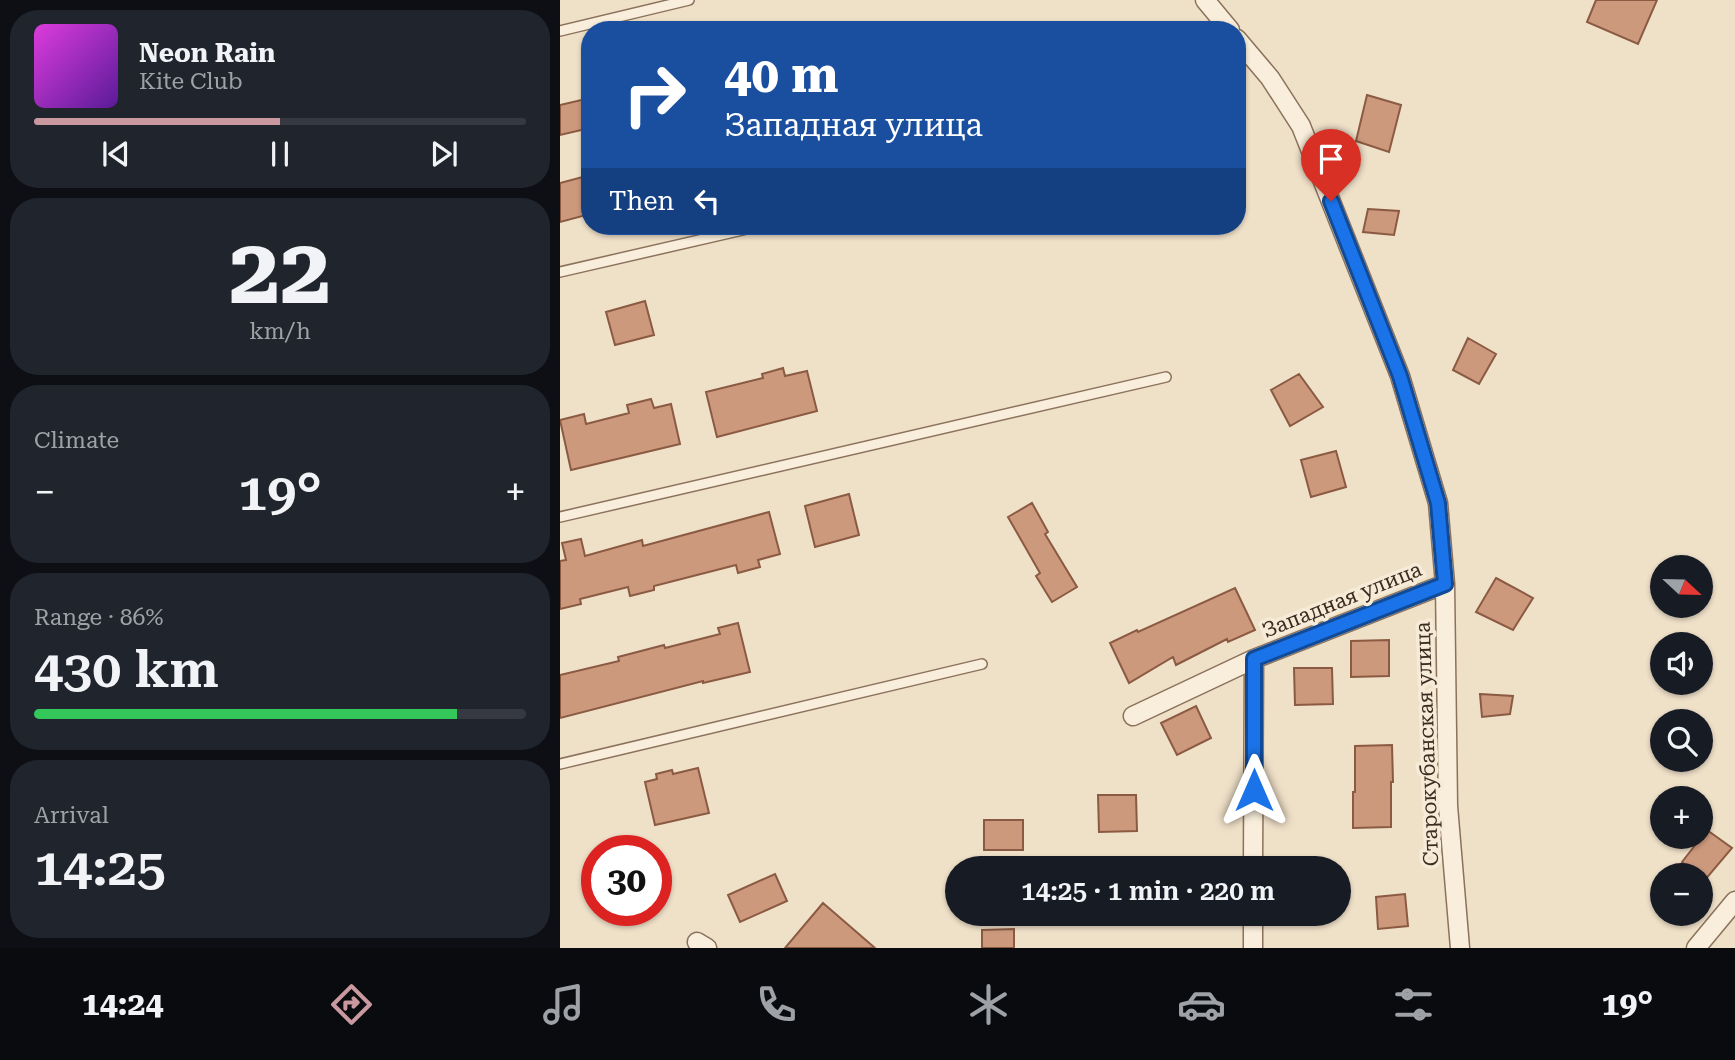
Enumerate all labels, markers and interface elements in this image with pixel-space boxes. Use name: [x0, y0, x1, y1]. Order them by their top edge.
text: Neon Rain: [139, 38, 275, 68]
text: 40 m: [724, 47, 839, 104]
icon: right: [609, 49, 700, 140]
text: Kite Club: [139, 68, 243, 95]
text: Западная улица: [724, 106, 983, 144]
pin: [1301, 129, 1361, 201]
icon: previous: [97, 135, 135, 173]
icon: pause: [261, 135, 299, 173]
icon: next: [425, 135, 463, 173]
icon: arrive: [1312, 140, 1350, 178]
icon: left: [688, 182, 726, 220]
text: Then: [609, 186, 674, 216]
text: 22: [229, 219, 331, 325]
text: km/h: [249, 318, 311, 345]
text: Climate: [34, 427, 119, 454]
text: 19°: [238, 462, 322, 523]
text: −: [34, 470, 55, 514]
text: +: [505, 470, 526, 514]
north arrow: [1650, 555, 1713, 618]
map controls: [1650, 555, 1713, 926]
street label: Западная улица: [1259, 557, 1426, 643]
text: Range · 86%: [34, 604, 163, 631]
street label: Старокубанская улица: [1411, 621, 1443, 867]
button: sound: [1650, 632, 1713, 695]
text: 430 km: [34, 639, 219, 700]
button: search: [1650, 709, 1713, 772]
position arrow: [1217, 753, 1291, 827]
button: +: [1650, 786, 1713, 849]
text: Arrival: [34, 802, 109, 829]
speed limit sign: 30: [581, 835, 672, 926]
text: 14:25: [34, 837, 166, 898]
button: −: [1650, 863, 1713, 926]
text: 14:25 · 1 min · 220 m: [1021, 876, 1275, 906]
icon: directions: [327, 980, 376, 1029]
icon: music: [539, 980, 588, 1029]
icon: phone: [752, 980, 801, 1029]
icon: climate: [964, 980, 1013, 1029]
icon: car: [1177, 980, 1226, 1029]
icon: filters: [1389, 980, 1438, 1029]
text: 14:24: [82, 985, 163, 1023]
text: 19°: [1601, 985, 1653, 1023]

